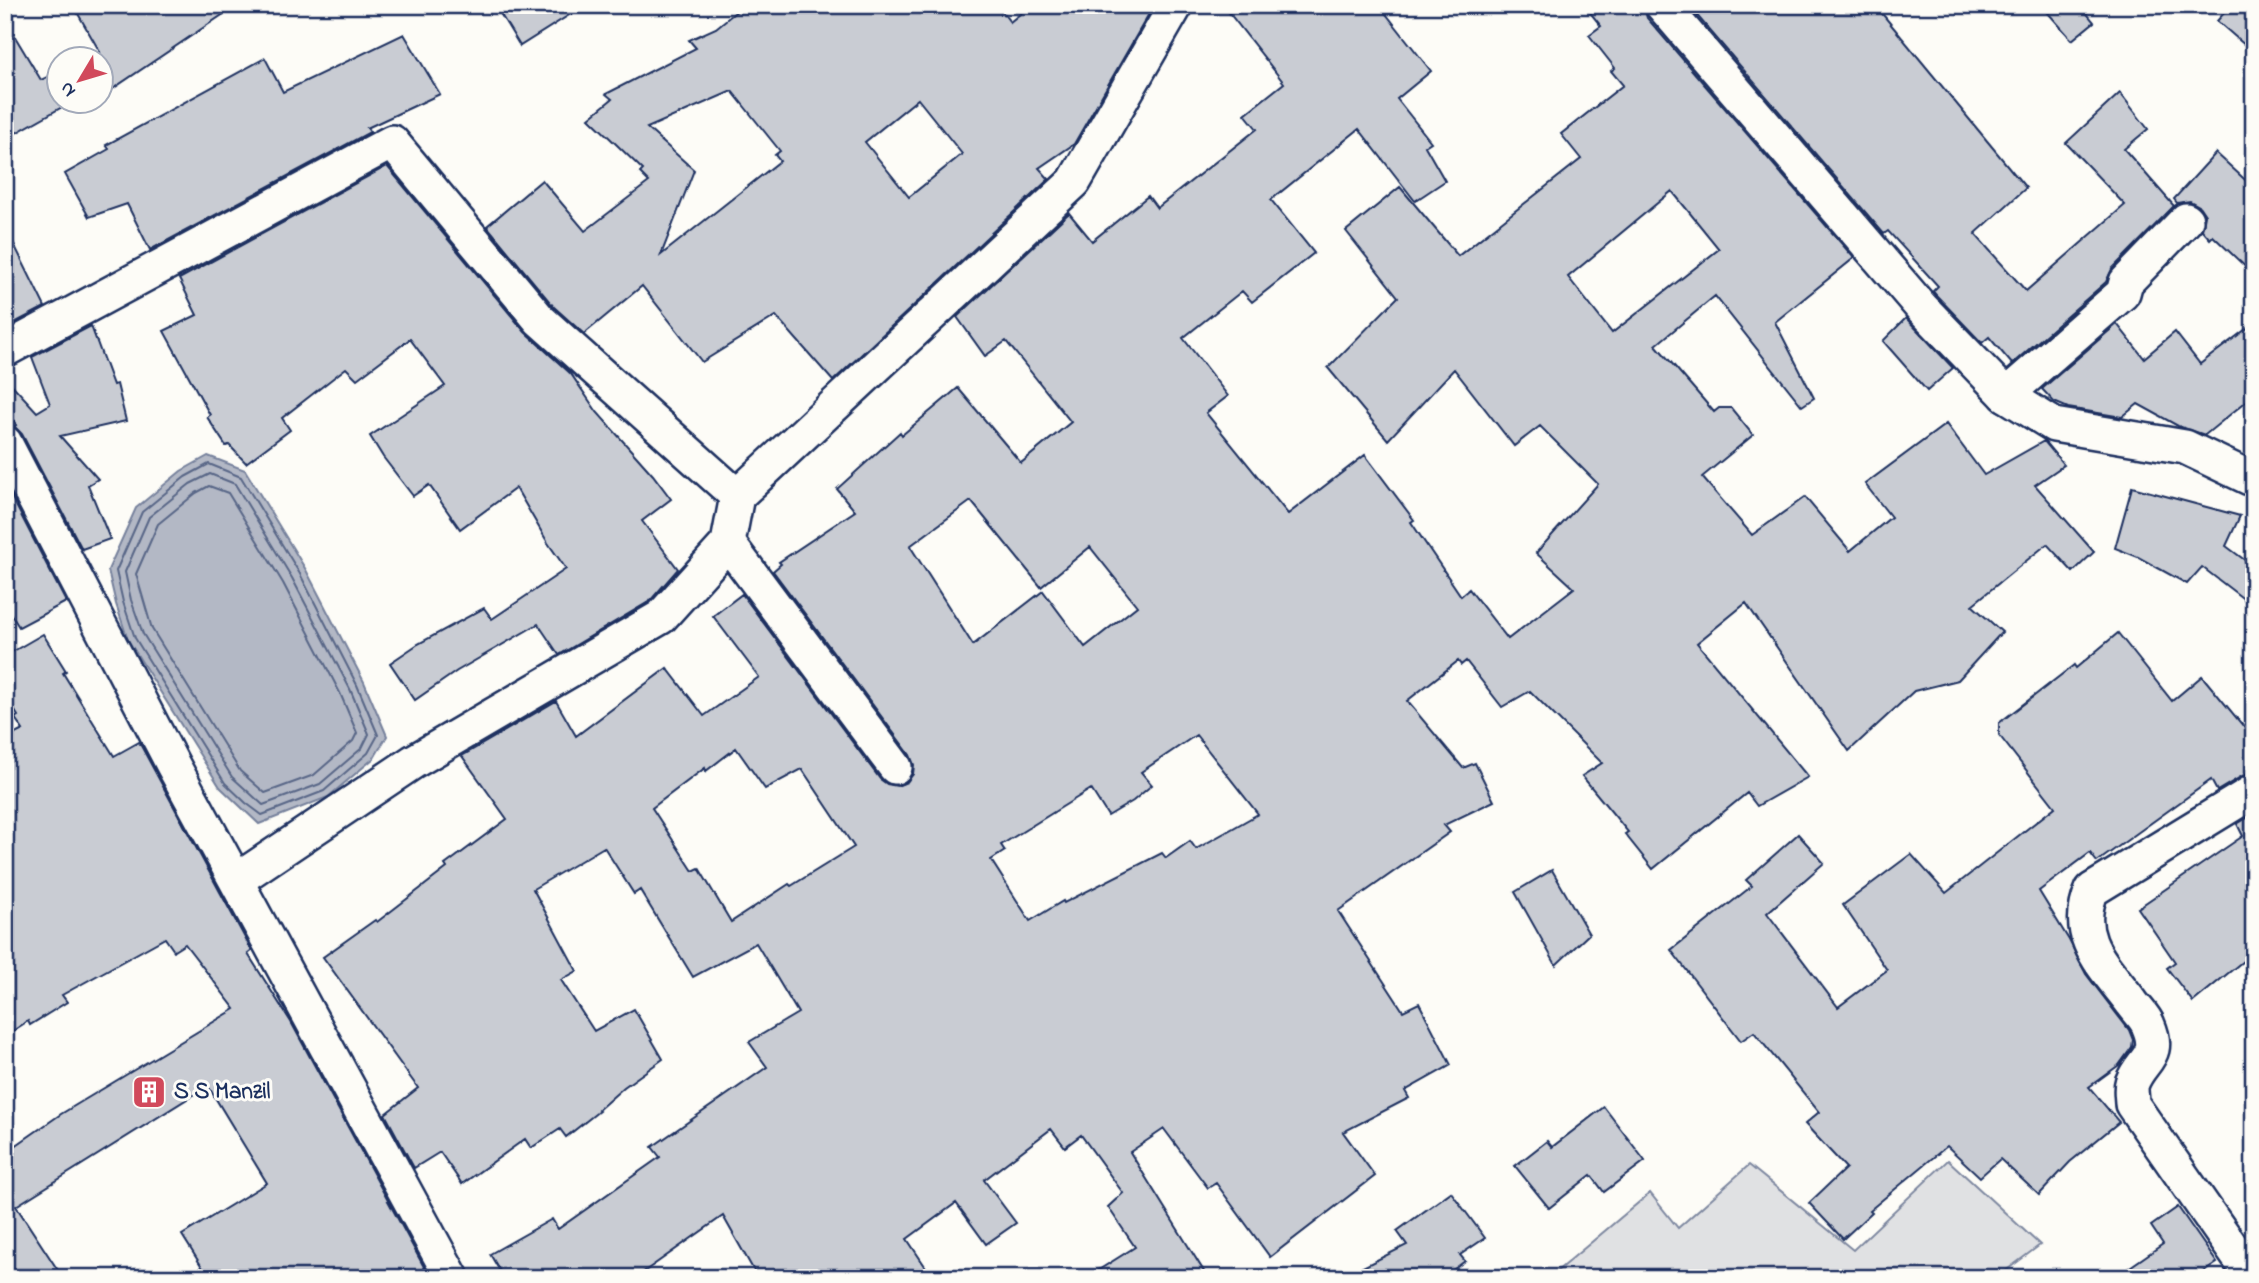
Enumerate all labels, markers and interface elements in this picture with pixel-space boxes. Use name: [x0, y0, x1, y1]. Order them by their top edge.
north arrow: [46, 46, 116, 116]
text: N: [54, 75, 83, 102]
building icon: S S Manzil: [130, 1073, 168, 1111]
place label: S S Manzil: [174, 1076, 271, 1109]

